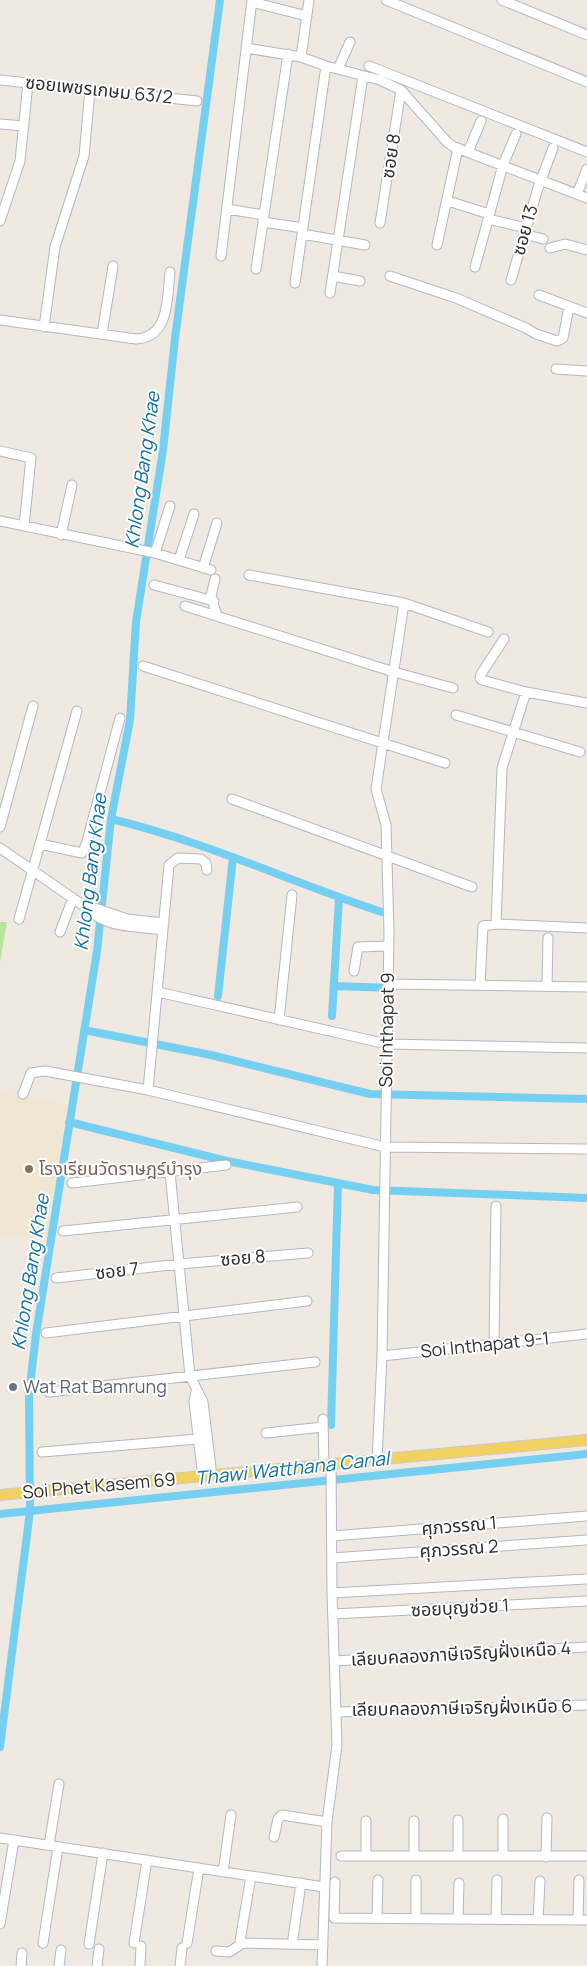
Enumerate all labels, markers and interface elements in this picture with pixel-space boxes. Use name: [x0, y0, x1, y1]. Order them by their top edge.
street label: ซอยเพชรเกษม 63/2: [24, 69, 174, 109]
street label: ซอย 8: [375, 132, 405, 180]
street label: ซอย 13: [505, 202, 543, 258]
water label: Khlong Bang Khae: [118, 388, 166, 550]
water label: Khlong Bang Khae: [68, 790, 113, 952]
street label: Soi Inthapat 9: [373, 972, 399, 1088]
place label: โรงเรียนวัดราษฎร์บำรุง: [39, 1156, 202, 1180]
marker: โรงเรียนวัดราษฎร์บำรุง: [23, 1163, 35, 1175]
water label: Khlong Bang Khae: [5, 1190, 55, 1352]
street label: ซอย 8: [219, 1243, 266, 1271]
street label: ซอย 7: [94, 1256, 140, 1284]
street label: Soi Inthapat 9-1: [419, 1325, 551, 1363]
place label: Wat Rat Bamrung: [23, 1374, 167, 1398]
marker: Wat Rat Bamrung: [7, 1381, 19, 1393]
water label: Thawi Watthana Canal: [194, 1445, 393, 1491]
street label: Soi Phet Kasem 69: [21, 1466, 177, 1504]
street label: ศุภวรรณ 1: [420, 1510, 498, 1540]
street label: ศุภวรรณ 2: [419, 1533, 499, 1563]
street label: ซอยบุญช่วย 1: [410, 1592, 510, 1622]
street label: เลียบคลองภาษีเจริญฝั่งเหนือ 4: [350, 1635, 572, 1671]
street label: เลียบคลองภาษีเจริญฝั่งเหนือ 6: [351, 1693, 573, 1721]

